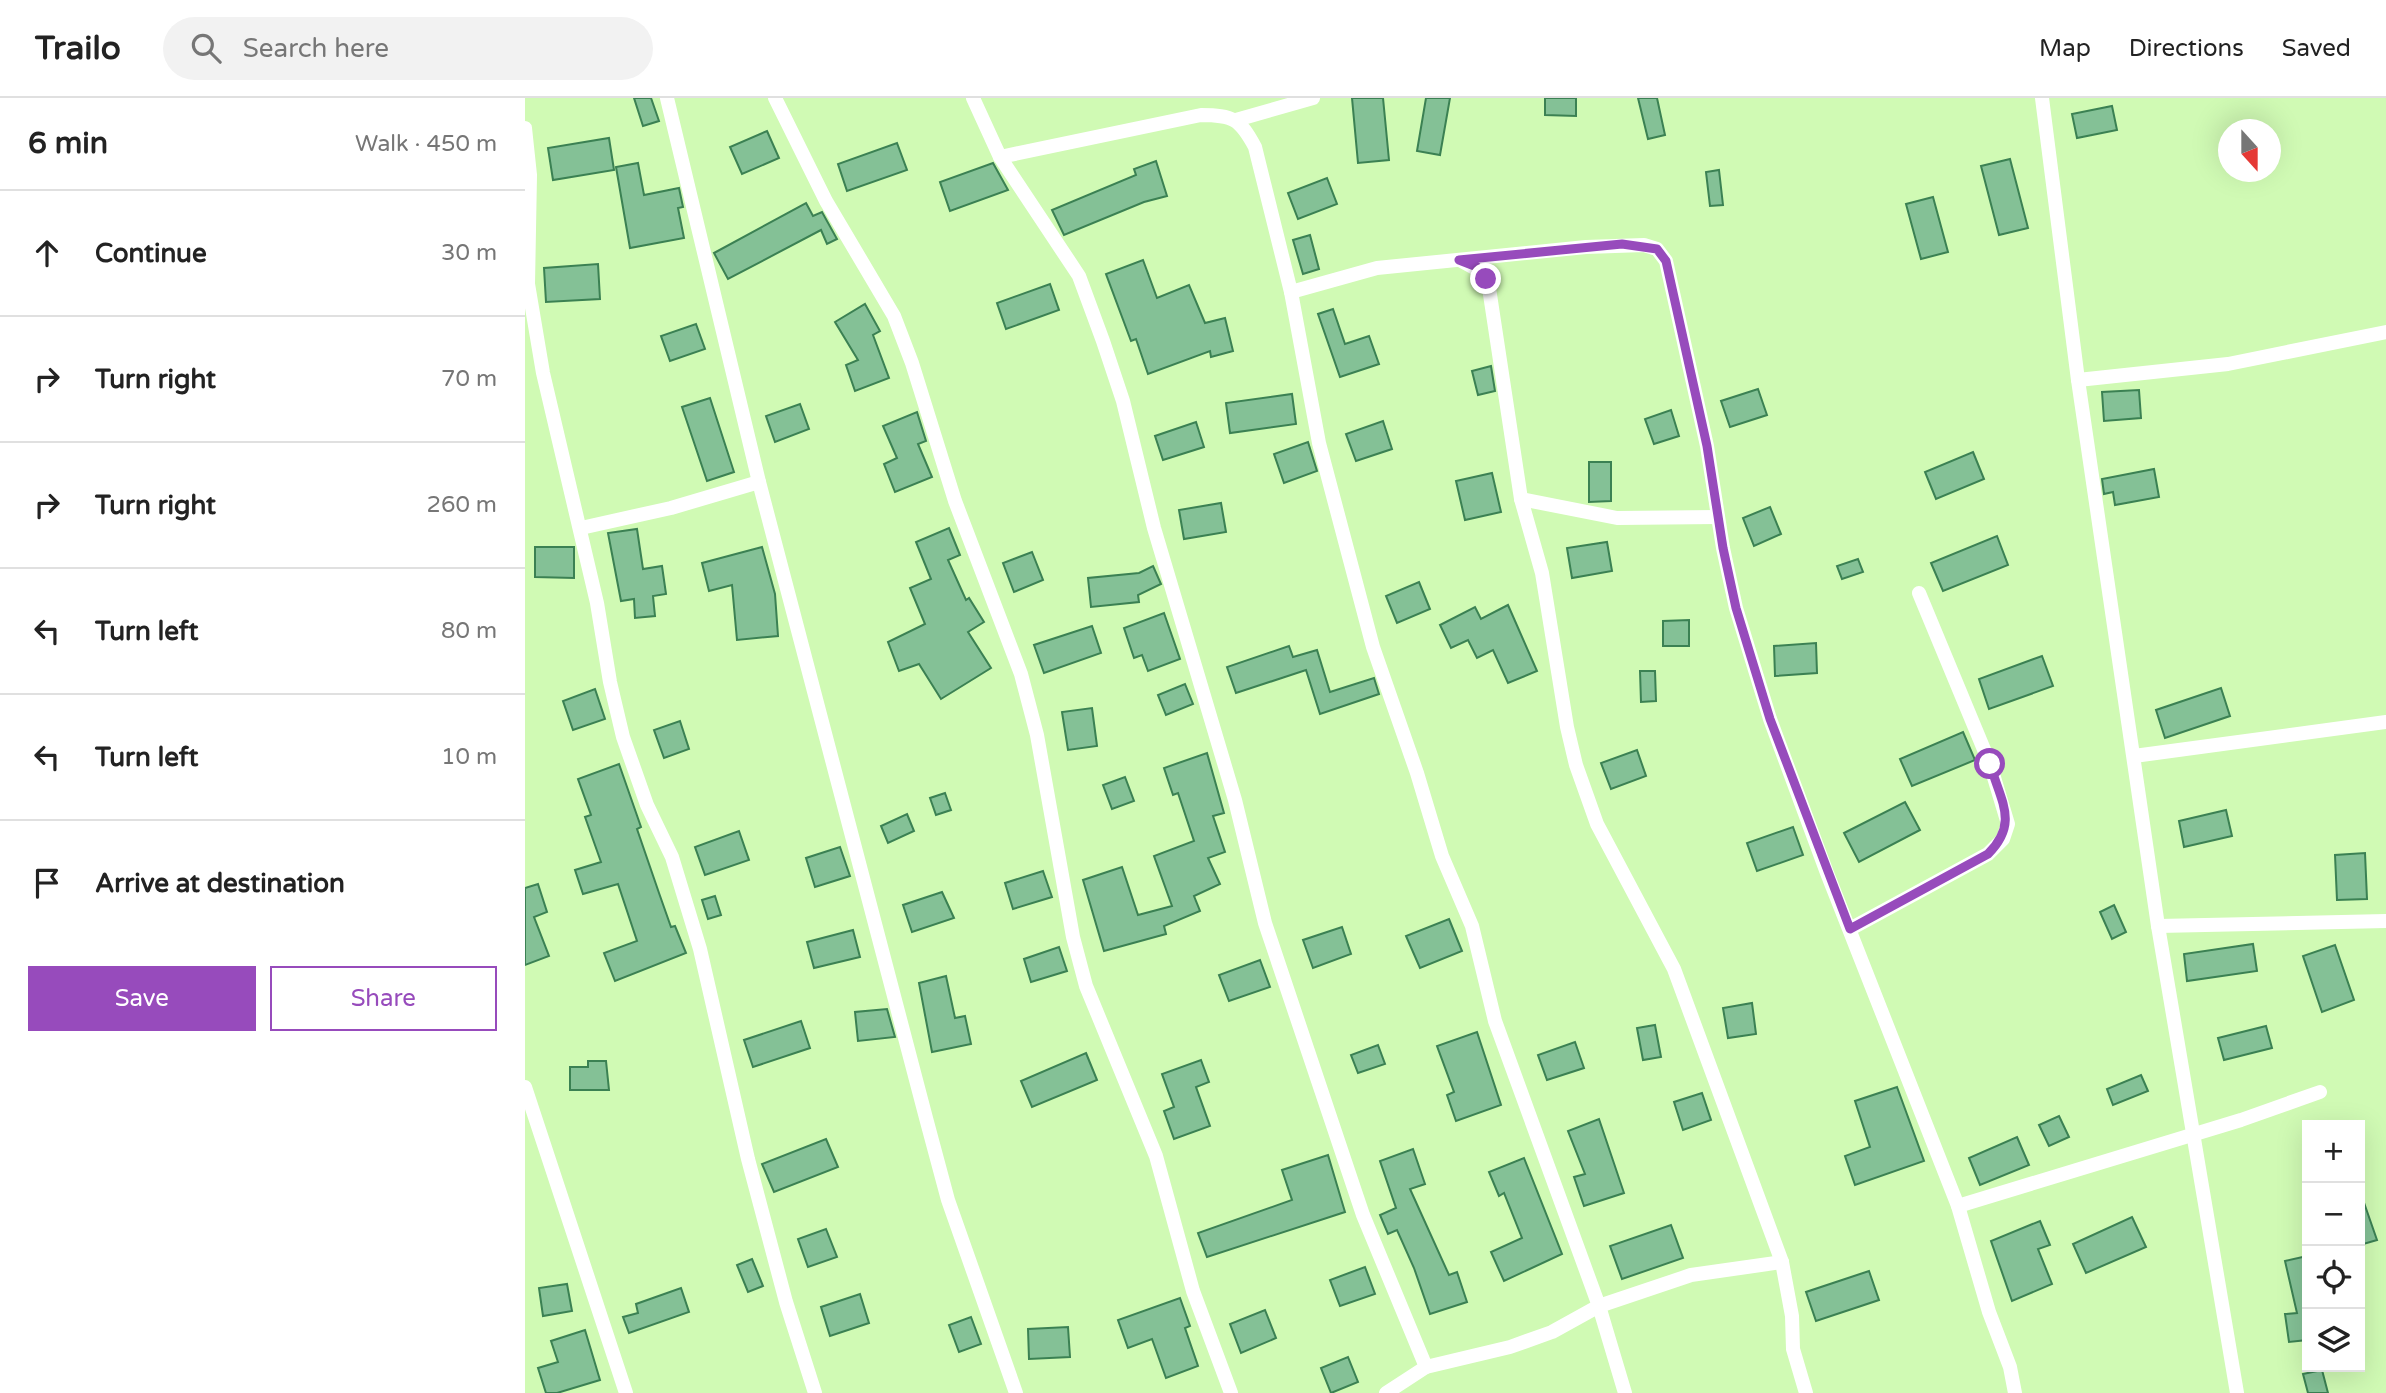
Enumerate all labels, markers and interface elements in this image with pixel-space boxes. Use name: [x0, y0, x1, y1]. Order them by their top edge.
search box: [163, 17, 653, 80]
text: Trailo: [35, 29, 121, 68]
icon: search: [187, 29, 225, 67]
text: Search here: [243, 33, 389, 64]
text: Map: [2039, 34, 2091, 63]
text: Directions: [2129, 34, 2244, 63]
text: Saved: [2282, 34, 2351, 63]
north arrow: [2218, 119, 2281, 182]
text: 6 min: [28, 125, 108, 162]
text: Walk · 450 m: [355, 130, 497, 158]
icon: ahead: [28, 234, 66, 272]
text: Continue: [95, 238, 207, 269]
text: 30 m: [441, 239, 497, 267]
route end: [1470, 263, 1501, 294]
icon: right: [28, 360, 66, 398]
text: Turn right: [95, 364, 216, 395]
text: 70 m: [441, 365, 497, 393]
icon: right: [28, 486, 66, 524]
text: Turn right: [95, 490, 216, 521]
text: 260 m: [427, 491, 497, 519]
icon: left: [28, 612, 66, 650]
text: Turn left: [95, 616, 198, 647]
text: 80 m: [441, 617, 497, 645]
icon: left: [28, 738, 66, 776]
text: Turn left: [95, 742, 198, 773]
text: 10 m: [441, 743, 497, 771]
route start: [1974, 748, 2005, 779]
icon: arrive: [28, 864, 66, 902]
text: Arrive at destination: [95, 868, 345, 899]
button: Save: [28, 966, 256, 1031]
button: Share: [270, 966, 497, 1031]
map controls: [2302, 1120, 2365, 1372]
button: +: [2302, 1120, 2365, 1183]
button: −: [2302, 1183, 2365, 1246]
button: locate: [2302, 1246, 2365, 1309]
button: layers: [2302, 1309, 2365, 1372]

